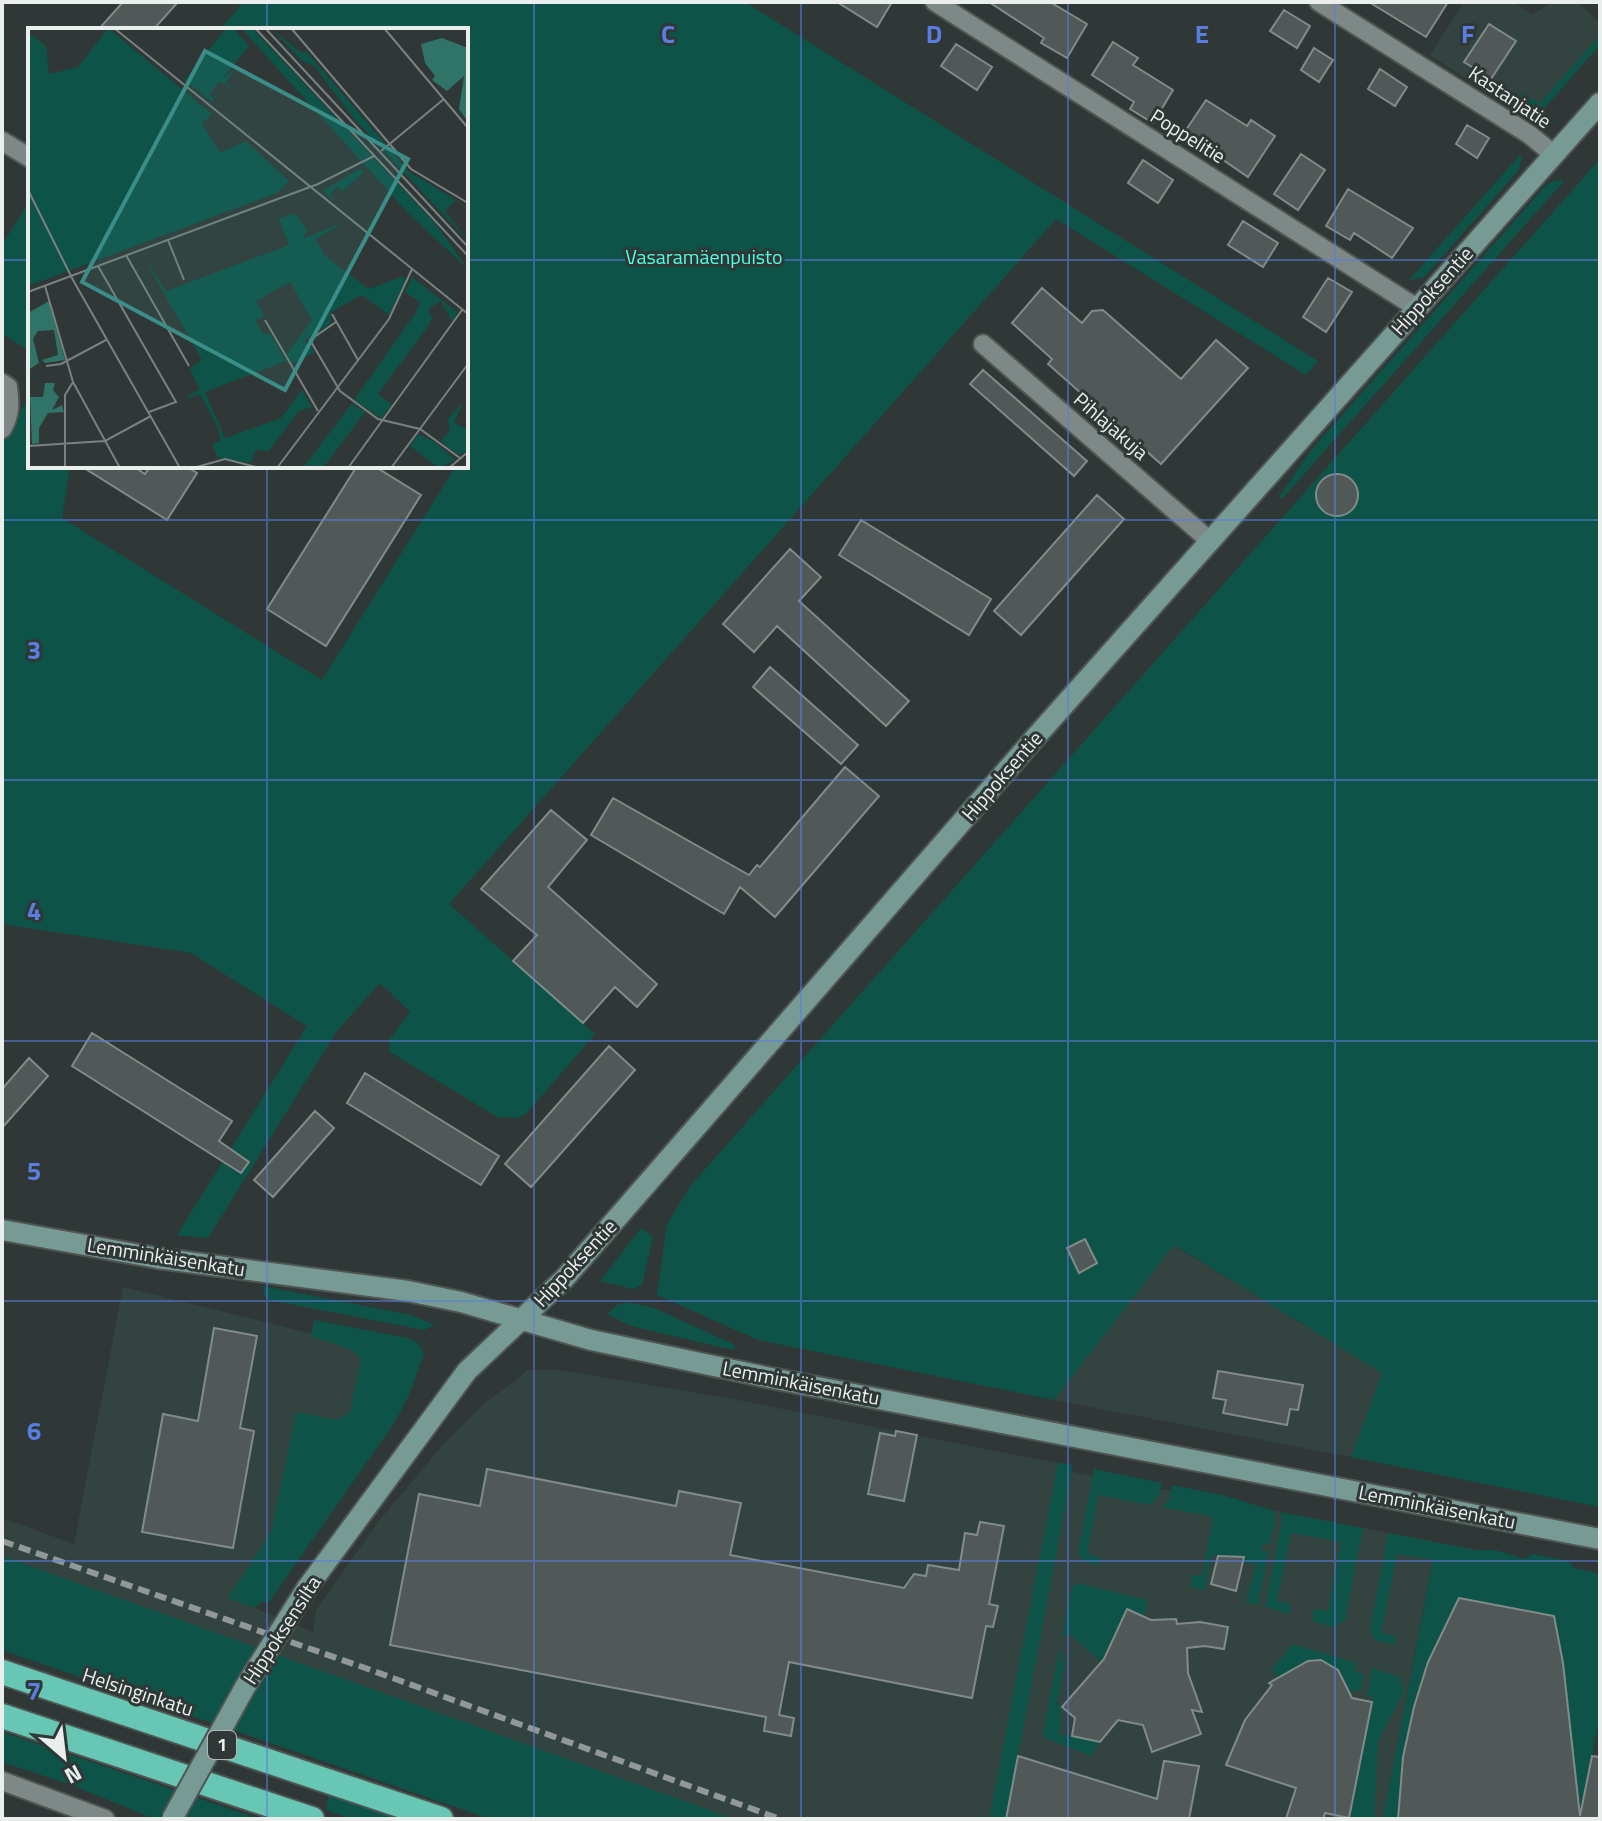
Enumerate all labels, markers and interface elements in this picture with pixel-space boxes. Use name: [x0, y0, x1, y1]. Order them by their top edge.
text: C: [661, 14, 675, 53]
text: D: [926, 14, 942, 53]
text: E: [1195, 14, 1209, 53]
text: F: [1461, 14, 1475, 53]
inset map: [28, 28, 468, 468]
street label: Kastanjatie: [1462, 57, 1558, 136]
street label: Poppelitie: [1144, 100, 1232, 171]
street label: Hippoksentie: [1383, 239, 1480, 342]
park label: Vasaramäenpuisto: [625, 241, 783, 272]
street label: Pihlajakuja: [1067, 384, 1156, 467]
text: 3: [27, 630, 41, 669]
street label: Hippoksentie: [954, 724, 1050, 828]
text: 4: [27, 891, 41, 930]
text: 5: [27, 1151, 41, 1190]
street label: Hippoksentie: [526, 1212, 624, 1314]
street label: Lemminkäisenkatu: [85, 1229, 247, 1284]
street label: Lemminkäisenkatu: [720, 1352, 882, 1413]
text: 6: [27, 1411, 41, 1450]
street label: Lemminkäisenkatu: [1356, 1476, 1518, 1537]
street label: Hippoksensilta: [235, 1569, 329, 1690]
street label: Helsinginkatu: [79, 1659, 198, 1724]
text: 7: [27, 1671, 41, 1710]
north arrow: [24, 1717, 104, 1797]
road number: 1: [208, 1731, 236, 1759]
text: N: [59, 1756, 88, 1793]

